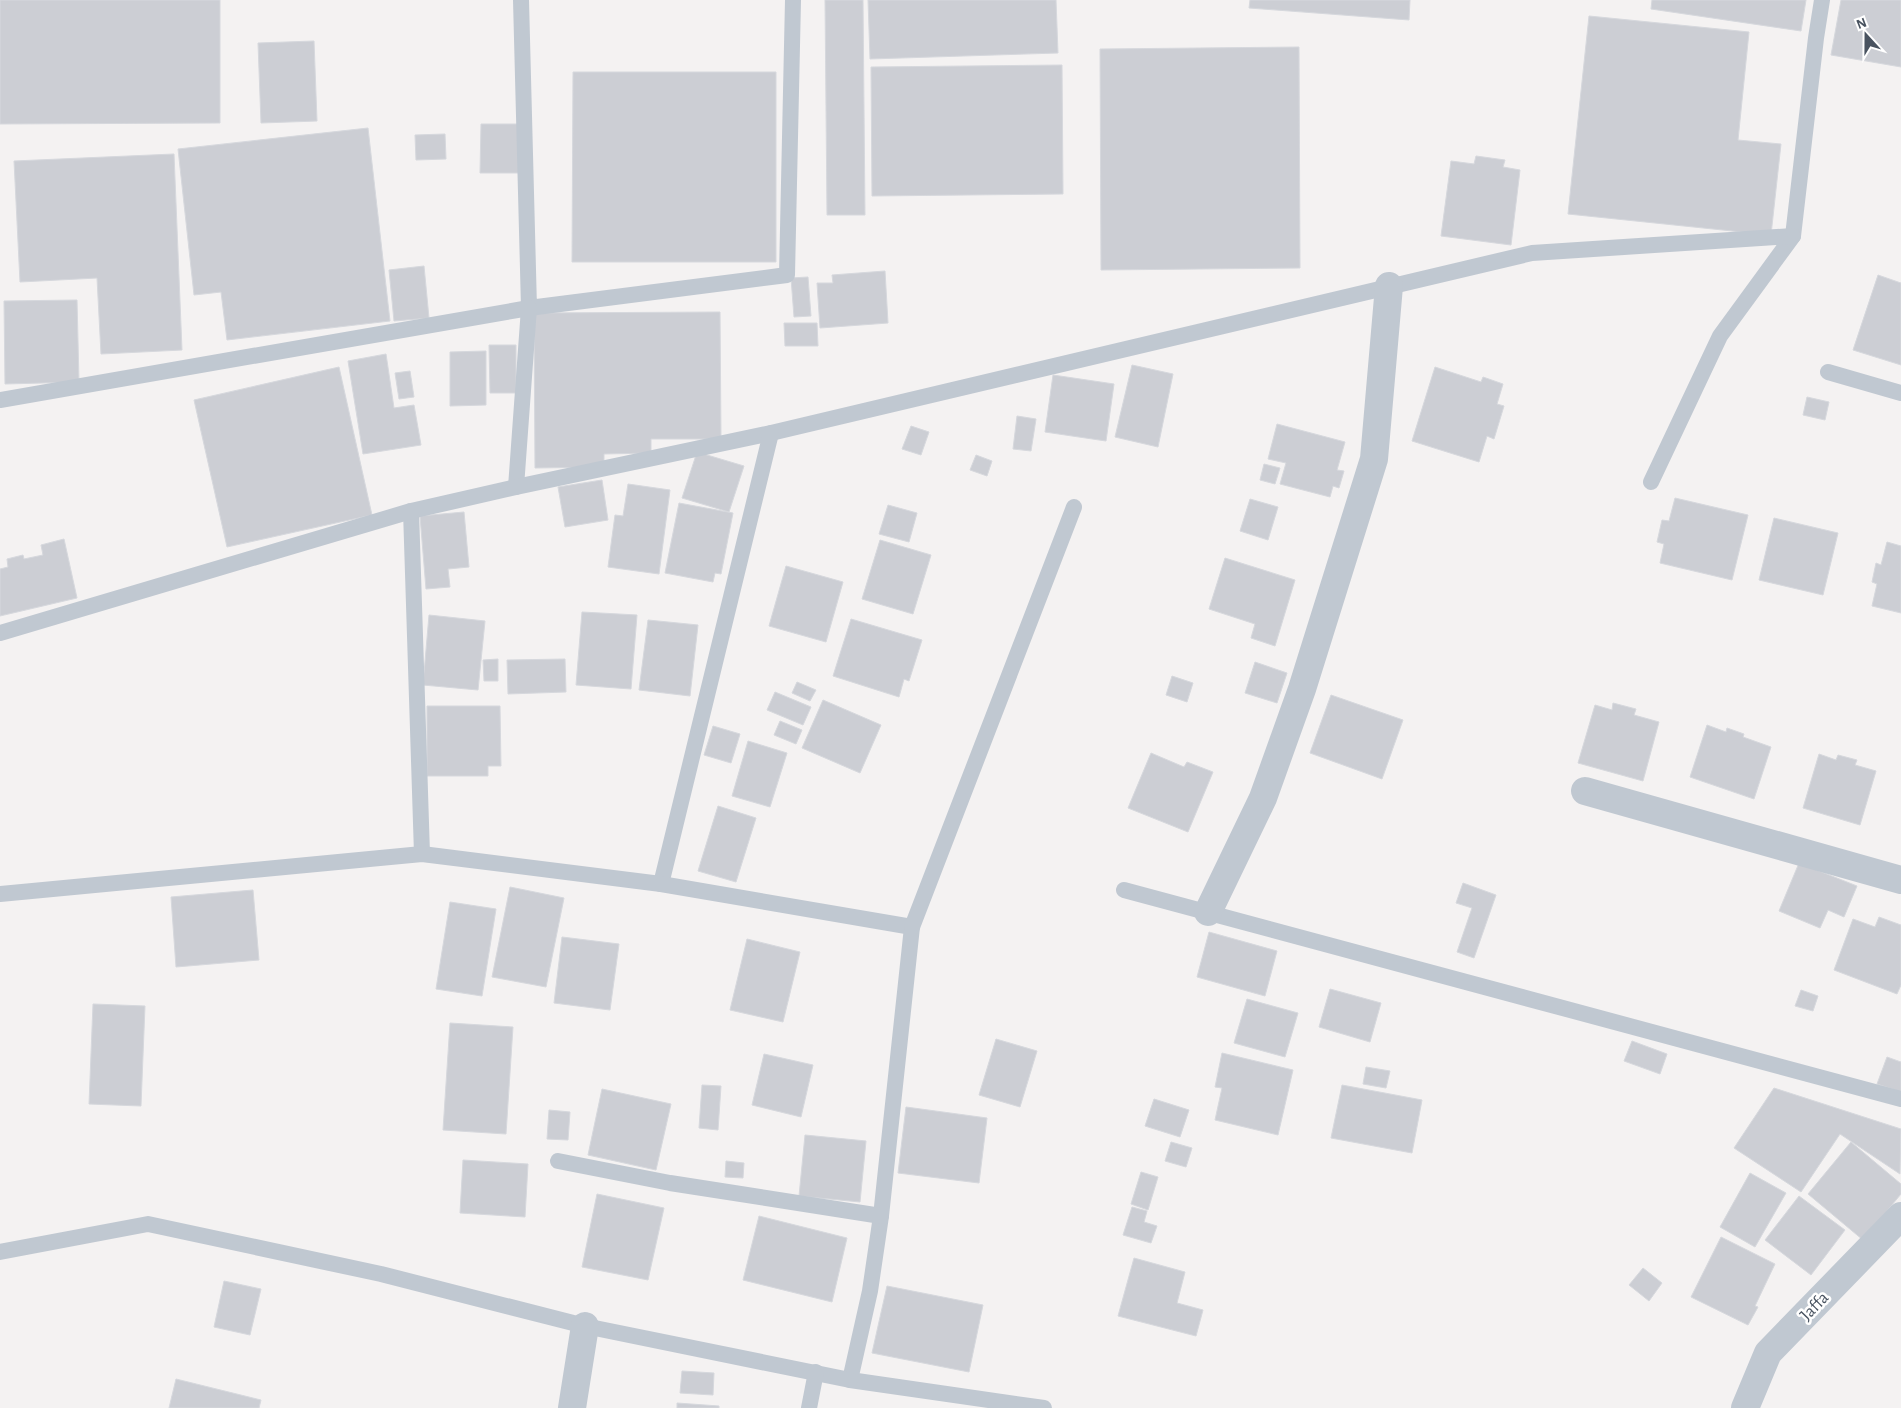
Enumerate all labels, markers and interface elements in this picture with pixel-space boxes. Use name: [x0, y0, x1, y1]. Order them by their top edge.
north arrow: [1841, 10, 1891, 60]
text: N: [1855, 16, 1869, 32]
street label: Jaffa: [1797, 1289, 1832, 1325]

